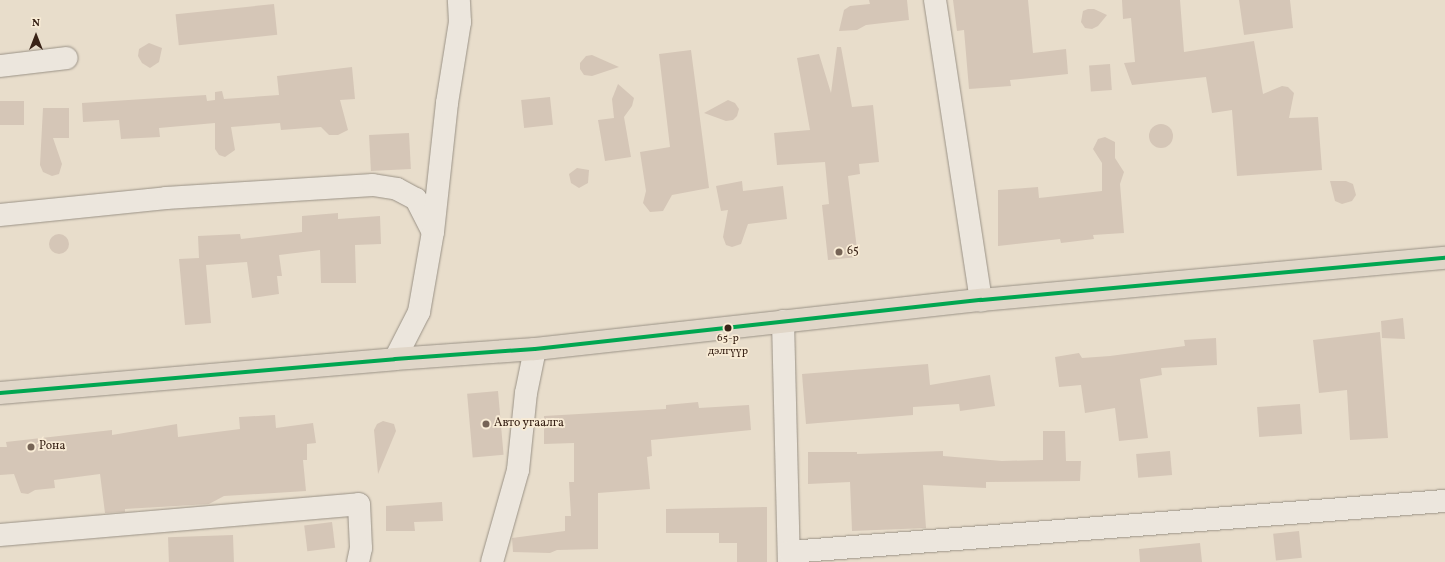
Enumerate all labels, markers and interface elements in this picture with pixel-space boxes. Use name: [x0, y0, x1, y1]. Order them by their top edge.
north arrow: [16, 16, 56, 56]
text: N: [32, 16, 40, 31]
place label: 65: [847, 245, 859, 259]
marker: 65: [834, 247, 844, 257]
marker: 65-р дэлгүүр: [723, 323, 733, 333]
place label: 65-р дэлгүүр: [708, 333, 748, 359]
place label: Авто угаалга: [494, 417, 564, 431]
marker: Авто угаалга: [481, 419, 491, 429]
place label: Рона: [39, 440, 65, 454]
marker: Рона: [26, 442, 36, 452]

